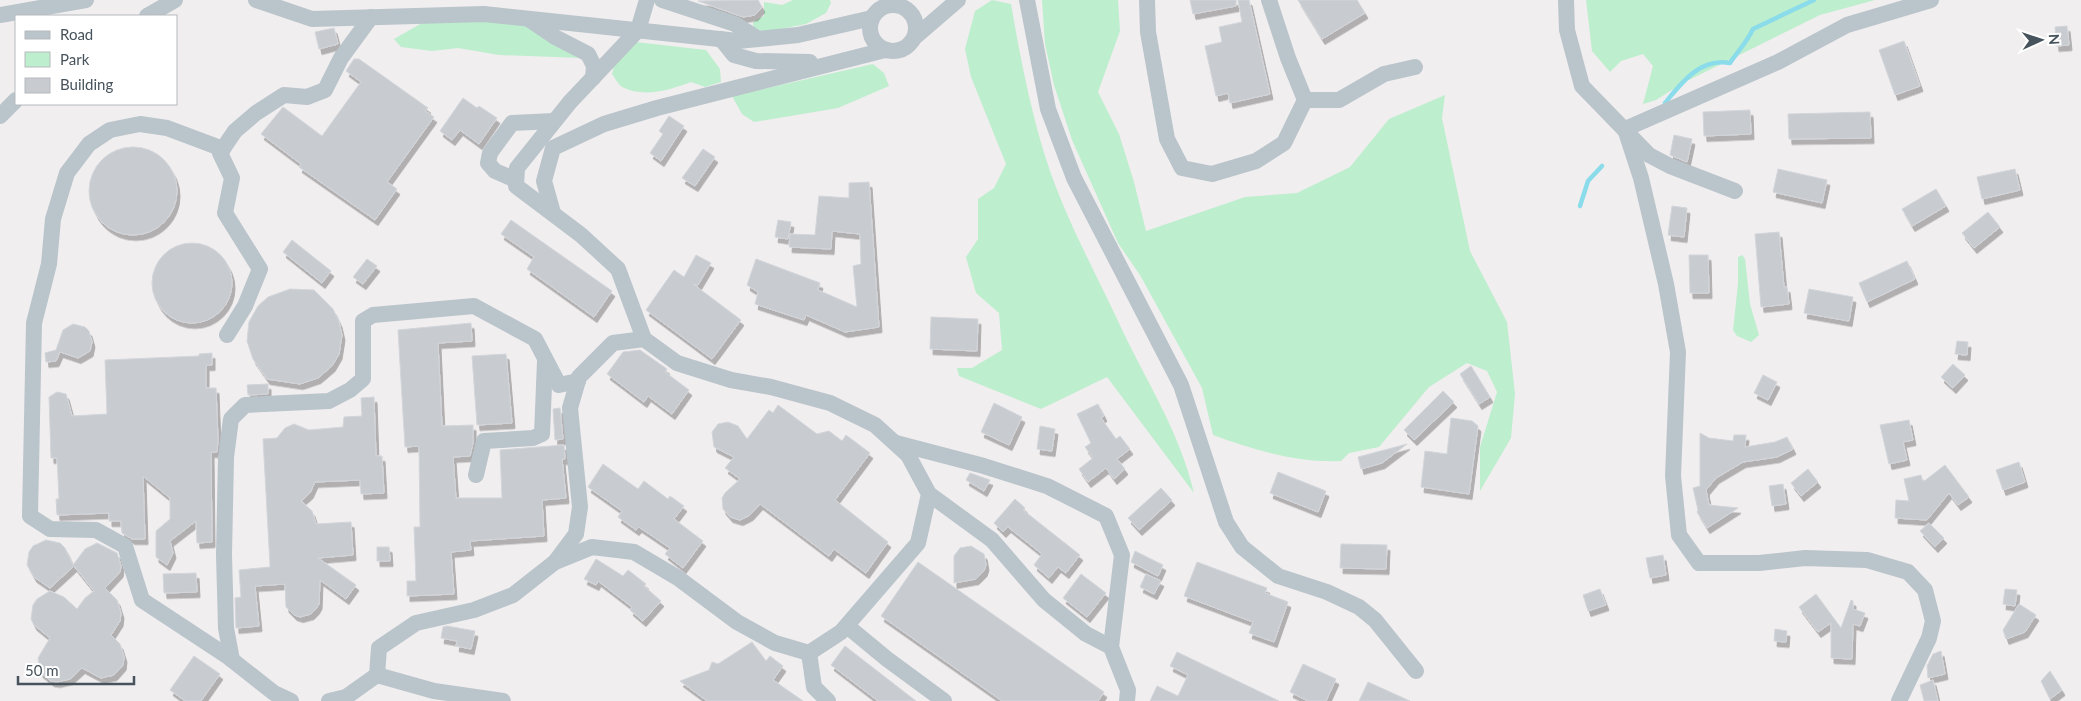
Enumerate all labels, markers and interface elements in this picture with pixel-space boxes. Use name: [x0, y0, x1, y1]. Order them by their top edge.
legend: [15, 15, 178, 105]
north arrow: [2016, 15, 2066, 65]
text: Road: [60, 25, 93, 43]
text: N: [2046, 33, 2063, 45]
text: Park: [60, 50, 90, 68]
text: Building: [60, 75, 113, 93]
scale bar: [18, 654, 134, 686]
text: 50 m: [25, 661, 59, 679]

